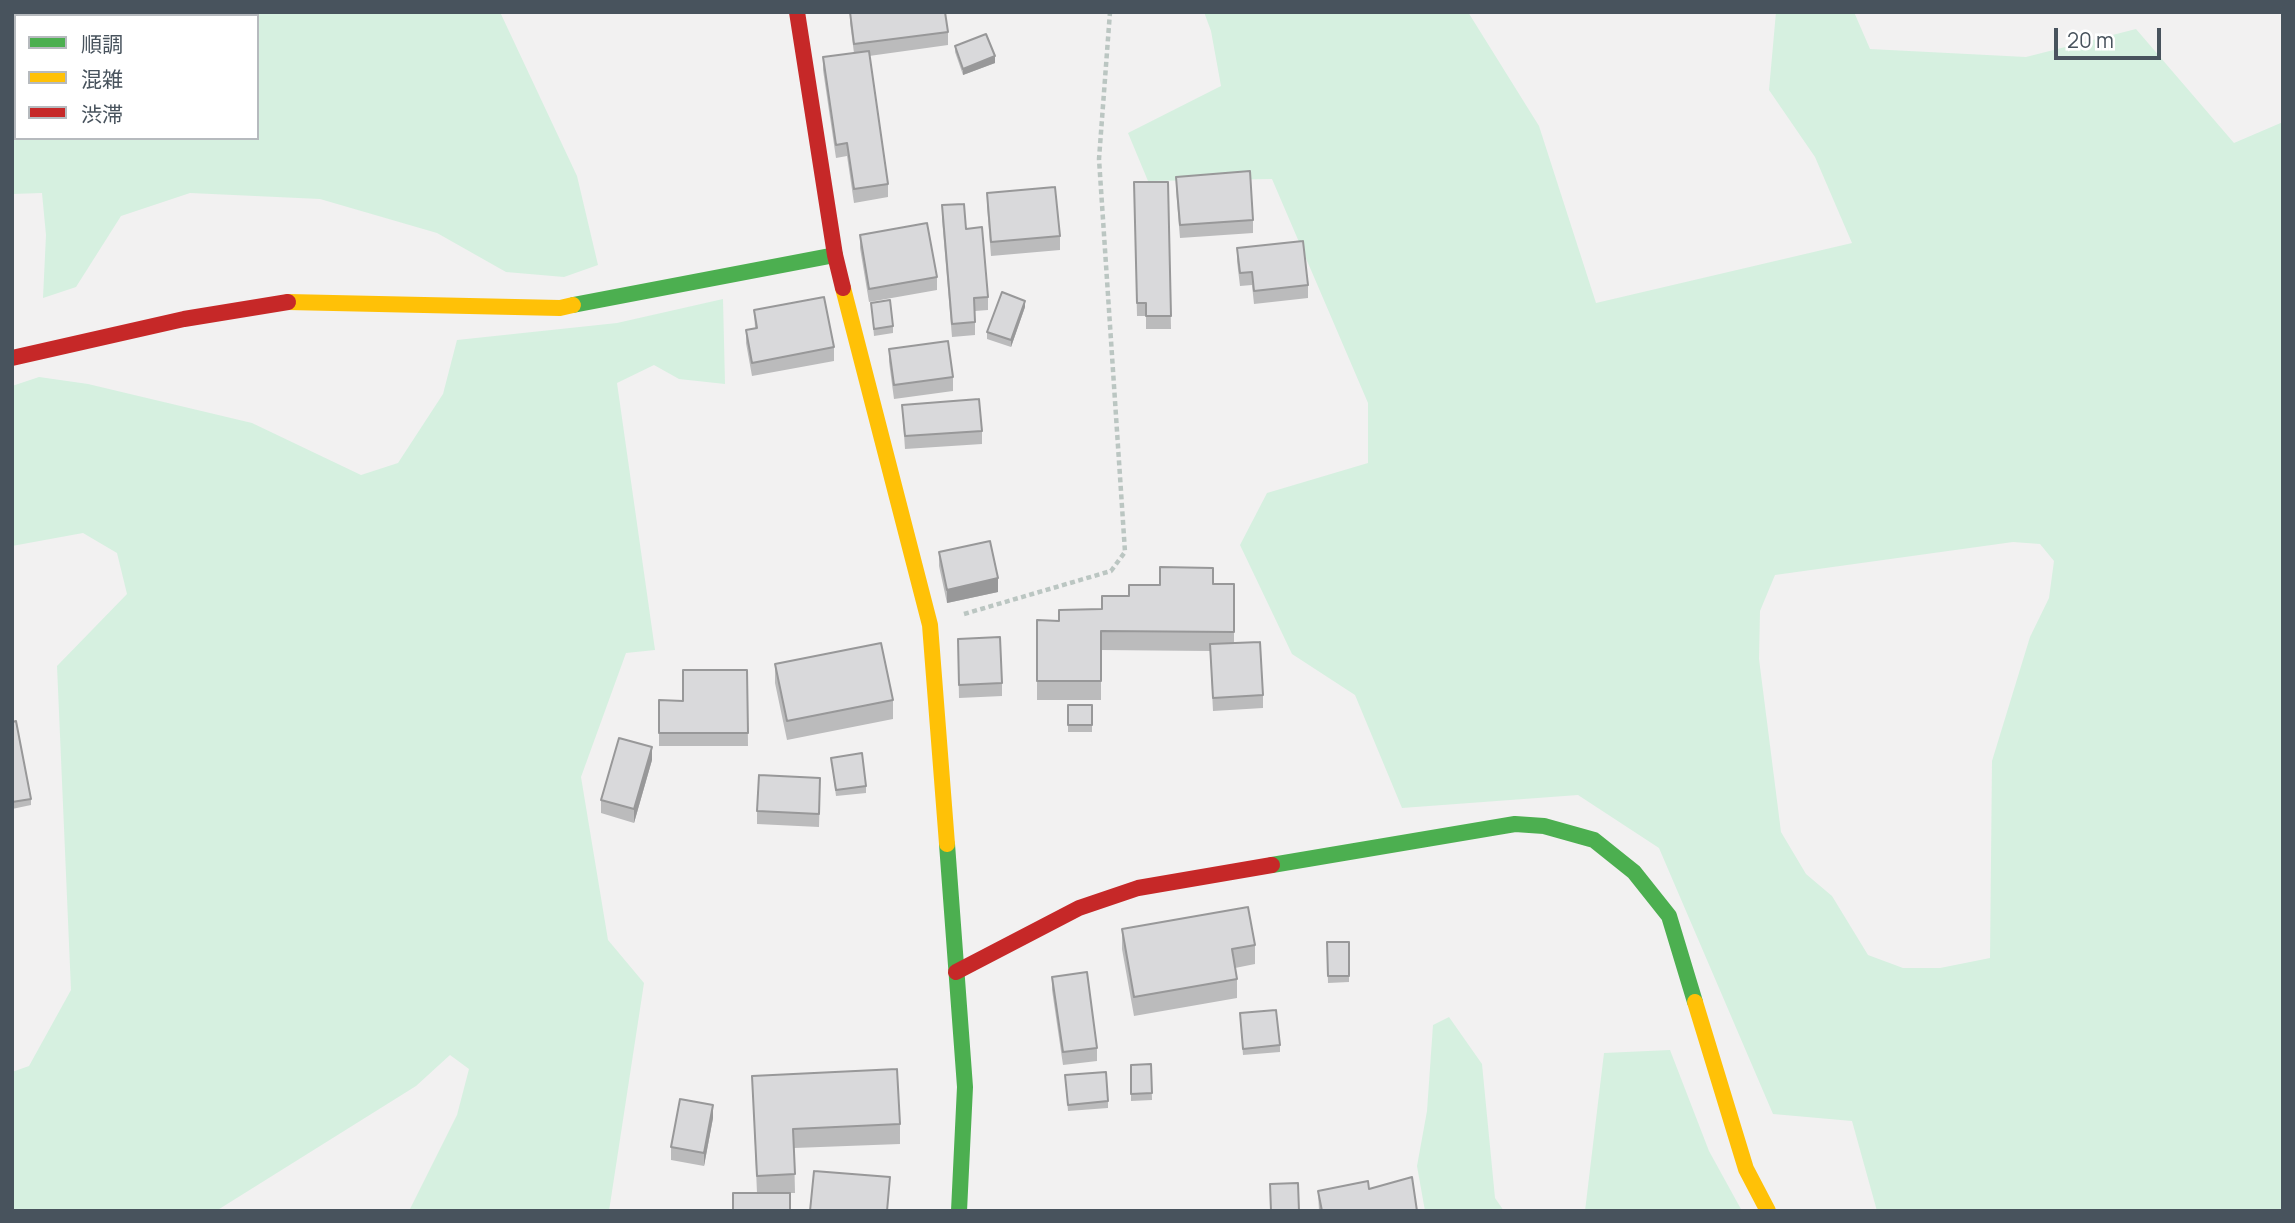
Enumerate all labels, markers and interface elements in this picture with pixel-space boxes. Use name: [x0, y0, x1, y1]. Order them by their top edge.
legend: [14, 14, 259, 140]
scale bar: [2057, 14, 2164, 58]
text: 20 m: [2067, 26, 2114, 54]
text: 順調: [81, 30, 123, 58]
text: 混雑: [81, 65, 123, 93]
text: 渋滞: [81, 100, 123, 128]

